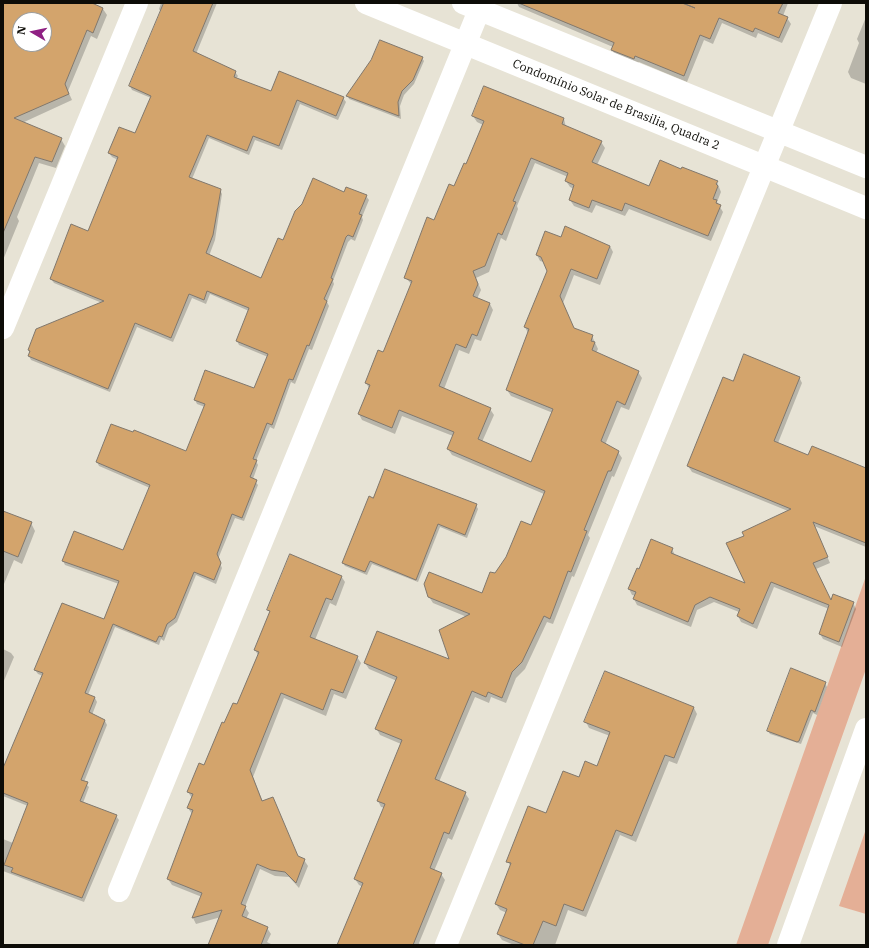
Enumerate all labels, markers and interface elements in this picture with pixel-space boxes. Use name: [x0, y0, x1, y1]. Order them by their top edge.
north arrow: [12, 12, 52, 52]
text: N: [14, 25, 29, 36]
street label: Condomínio Solar de Brasilia, Quadra 2: [510, 57, 722, 153]

